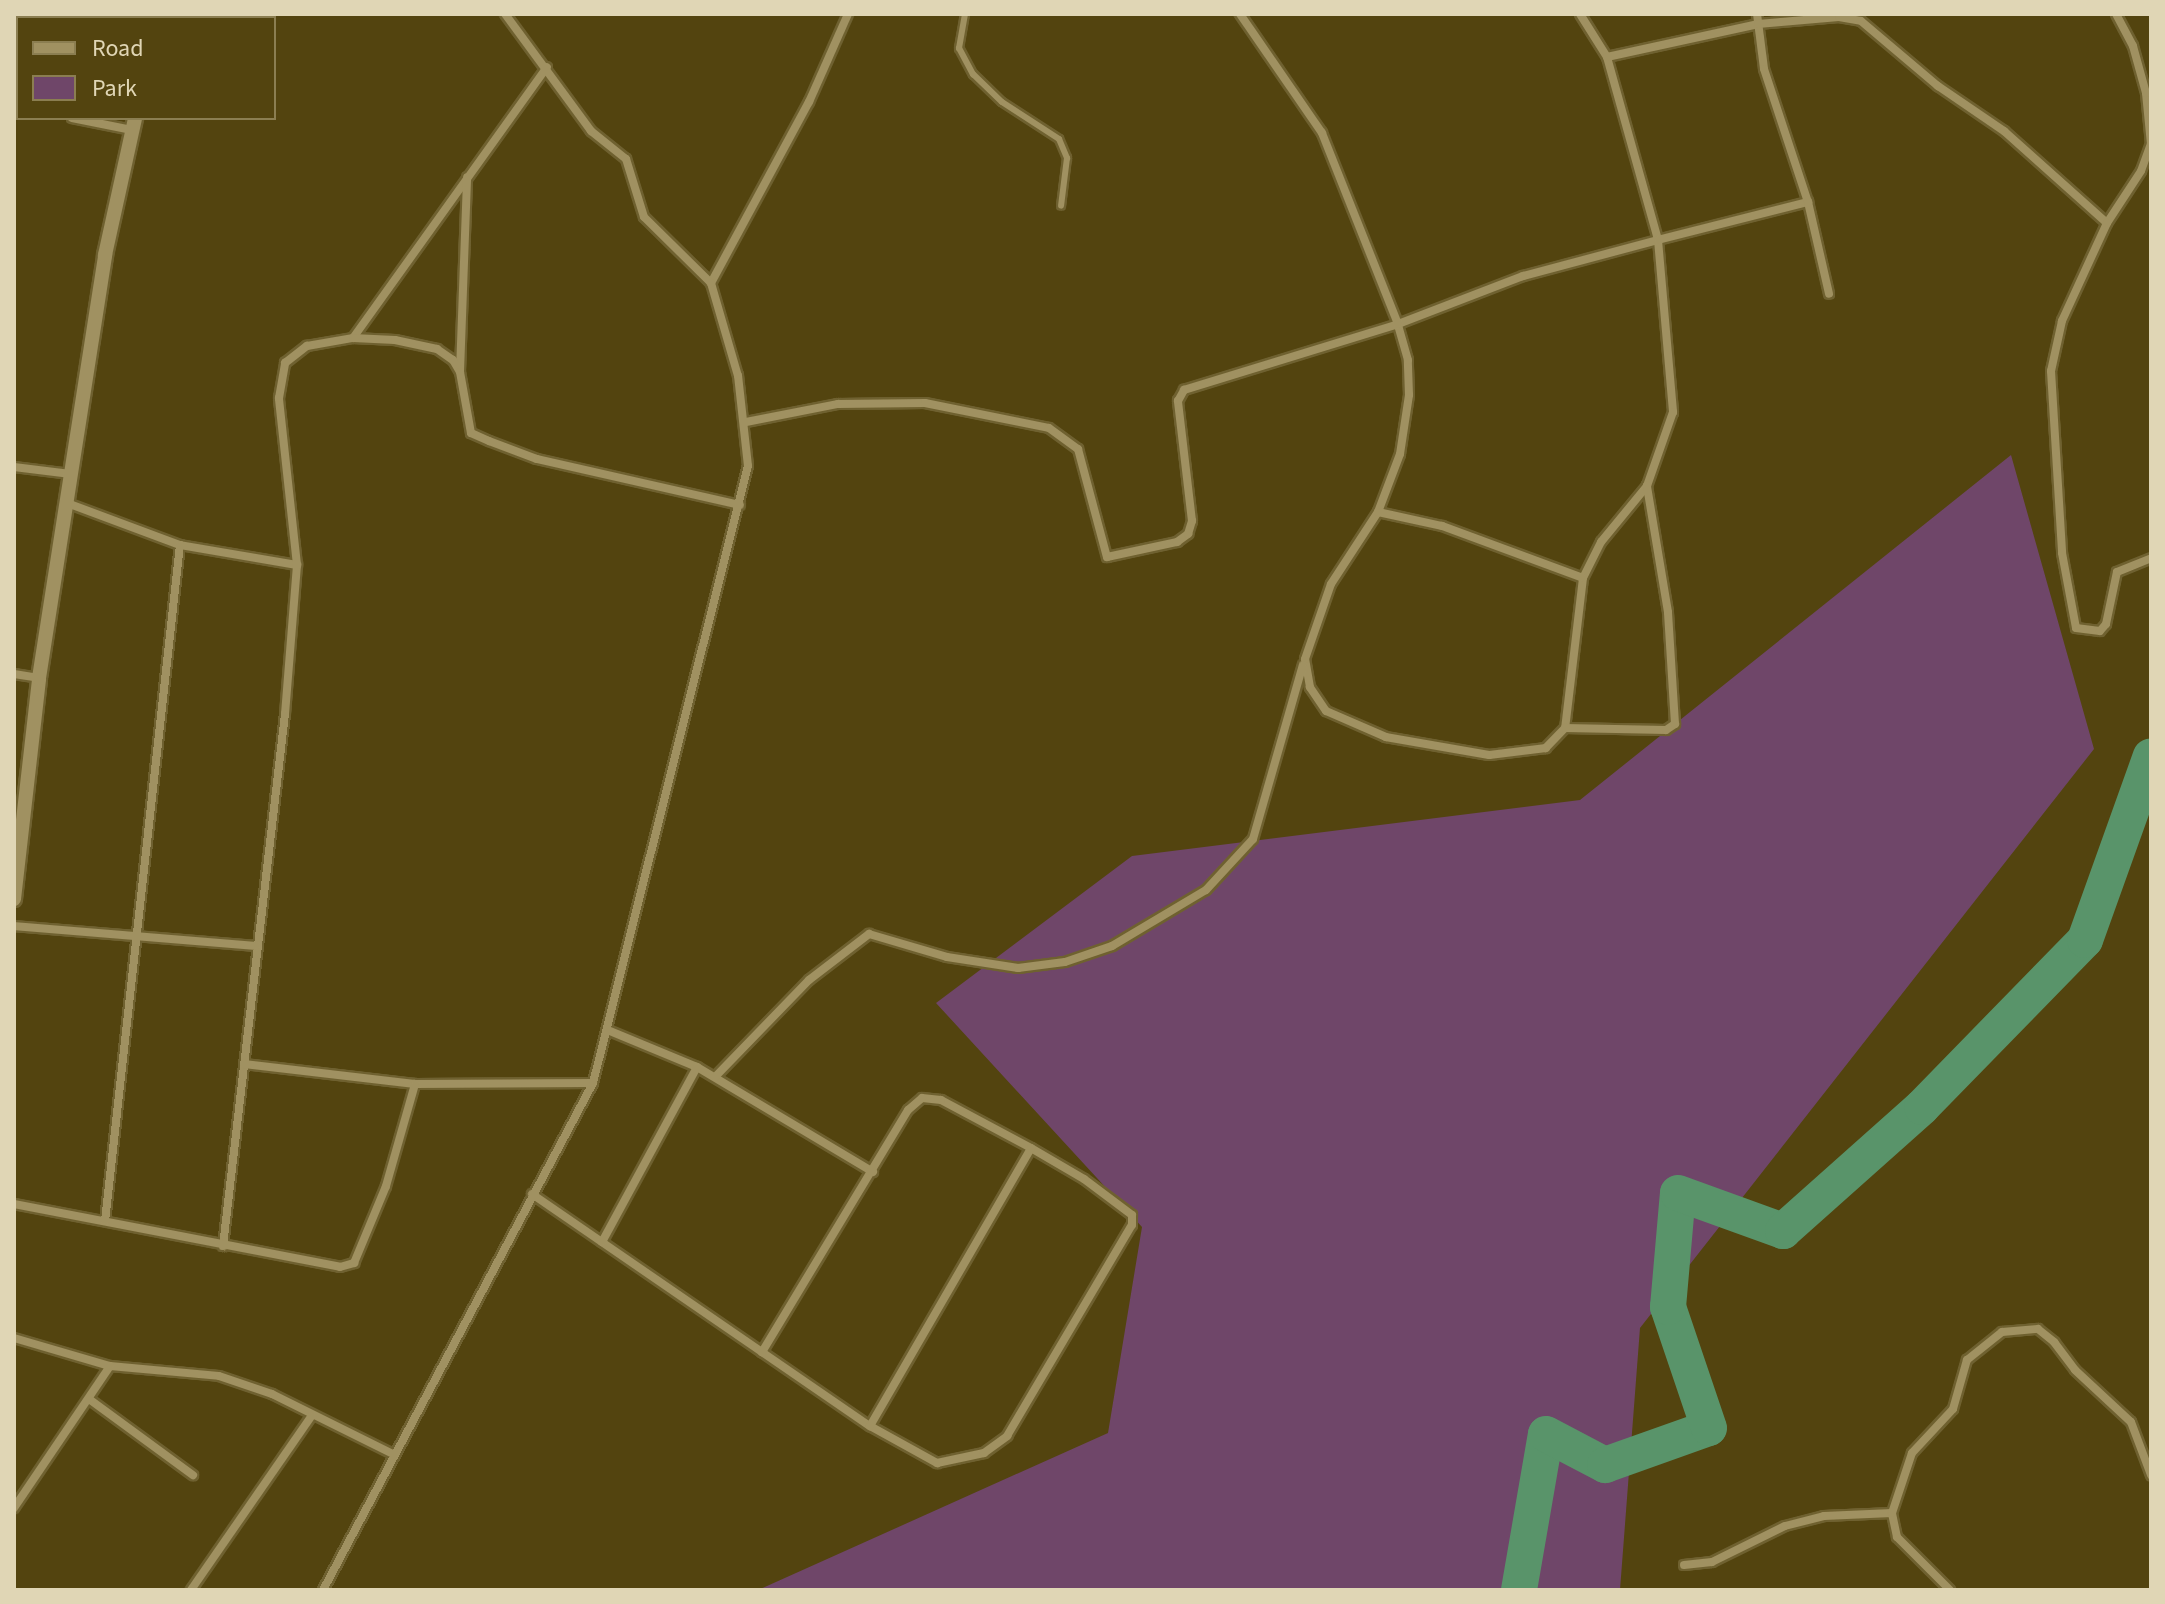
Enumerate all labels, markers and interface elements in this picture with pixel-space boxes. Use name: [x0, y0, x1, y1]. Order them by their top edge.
legend: [16, 16, 276, 120]
text: Road: [92, 31, 144, 66]
text: Park: [92, 71, 137, 106]

